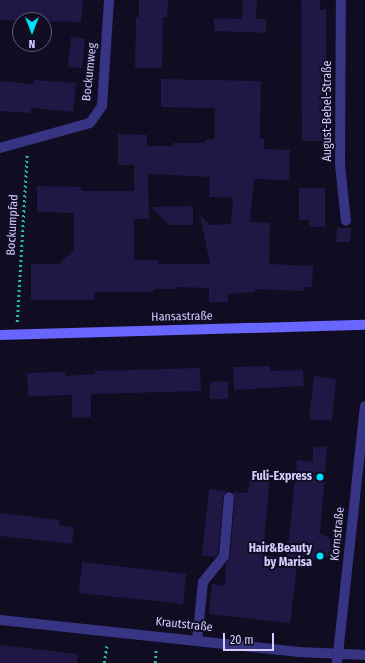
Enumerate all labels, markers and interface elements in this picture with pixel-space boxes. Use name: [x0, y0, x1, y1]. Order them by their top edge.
north arrow: [12, 12, 52, 52]
text: N: [29, 37, 35, 50]
street label: Bockumweg: [80, 42, 100, 102]
street label: August-Bebel-Straße: [321, 60, 335, 162]
street label: Bockumpfad: [4, 194, 22, 256]
street label: Hansastraße: [151, 309, 213, 325]
place label: Fuli-Express: [252, 470, 312, 484]
marker: Fuli-Express: [315, 472, 325, 482]
street label: Kornstraße: [328, 506, 348, 562]
place label: Hair&Beauty by Marisa: [249, 542, 312, 570]
marker: Hair&Beauty by Marisa: [315, 551, 325, 561]
street label: Krautstraße: [155, 615, 213, 635]
scale bar: [225, 625, 276, 651]
text: 20 m: [230, 633, 254, 647]

